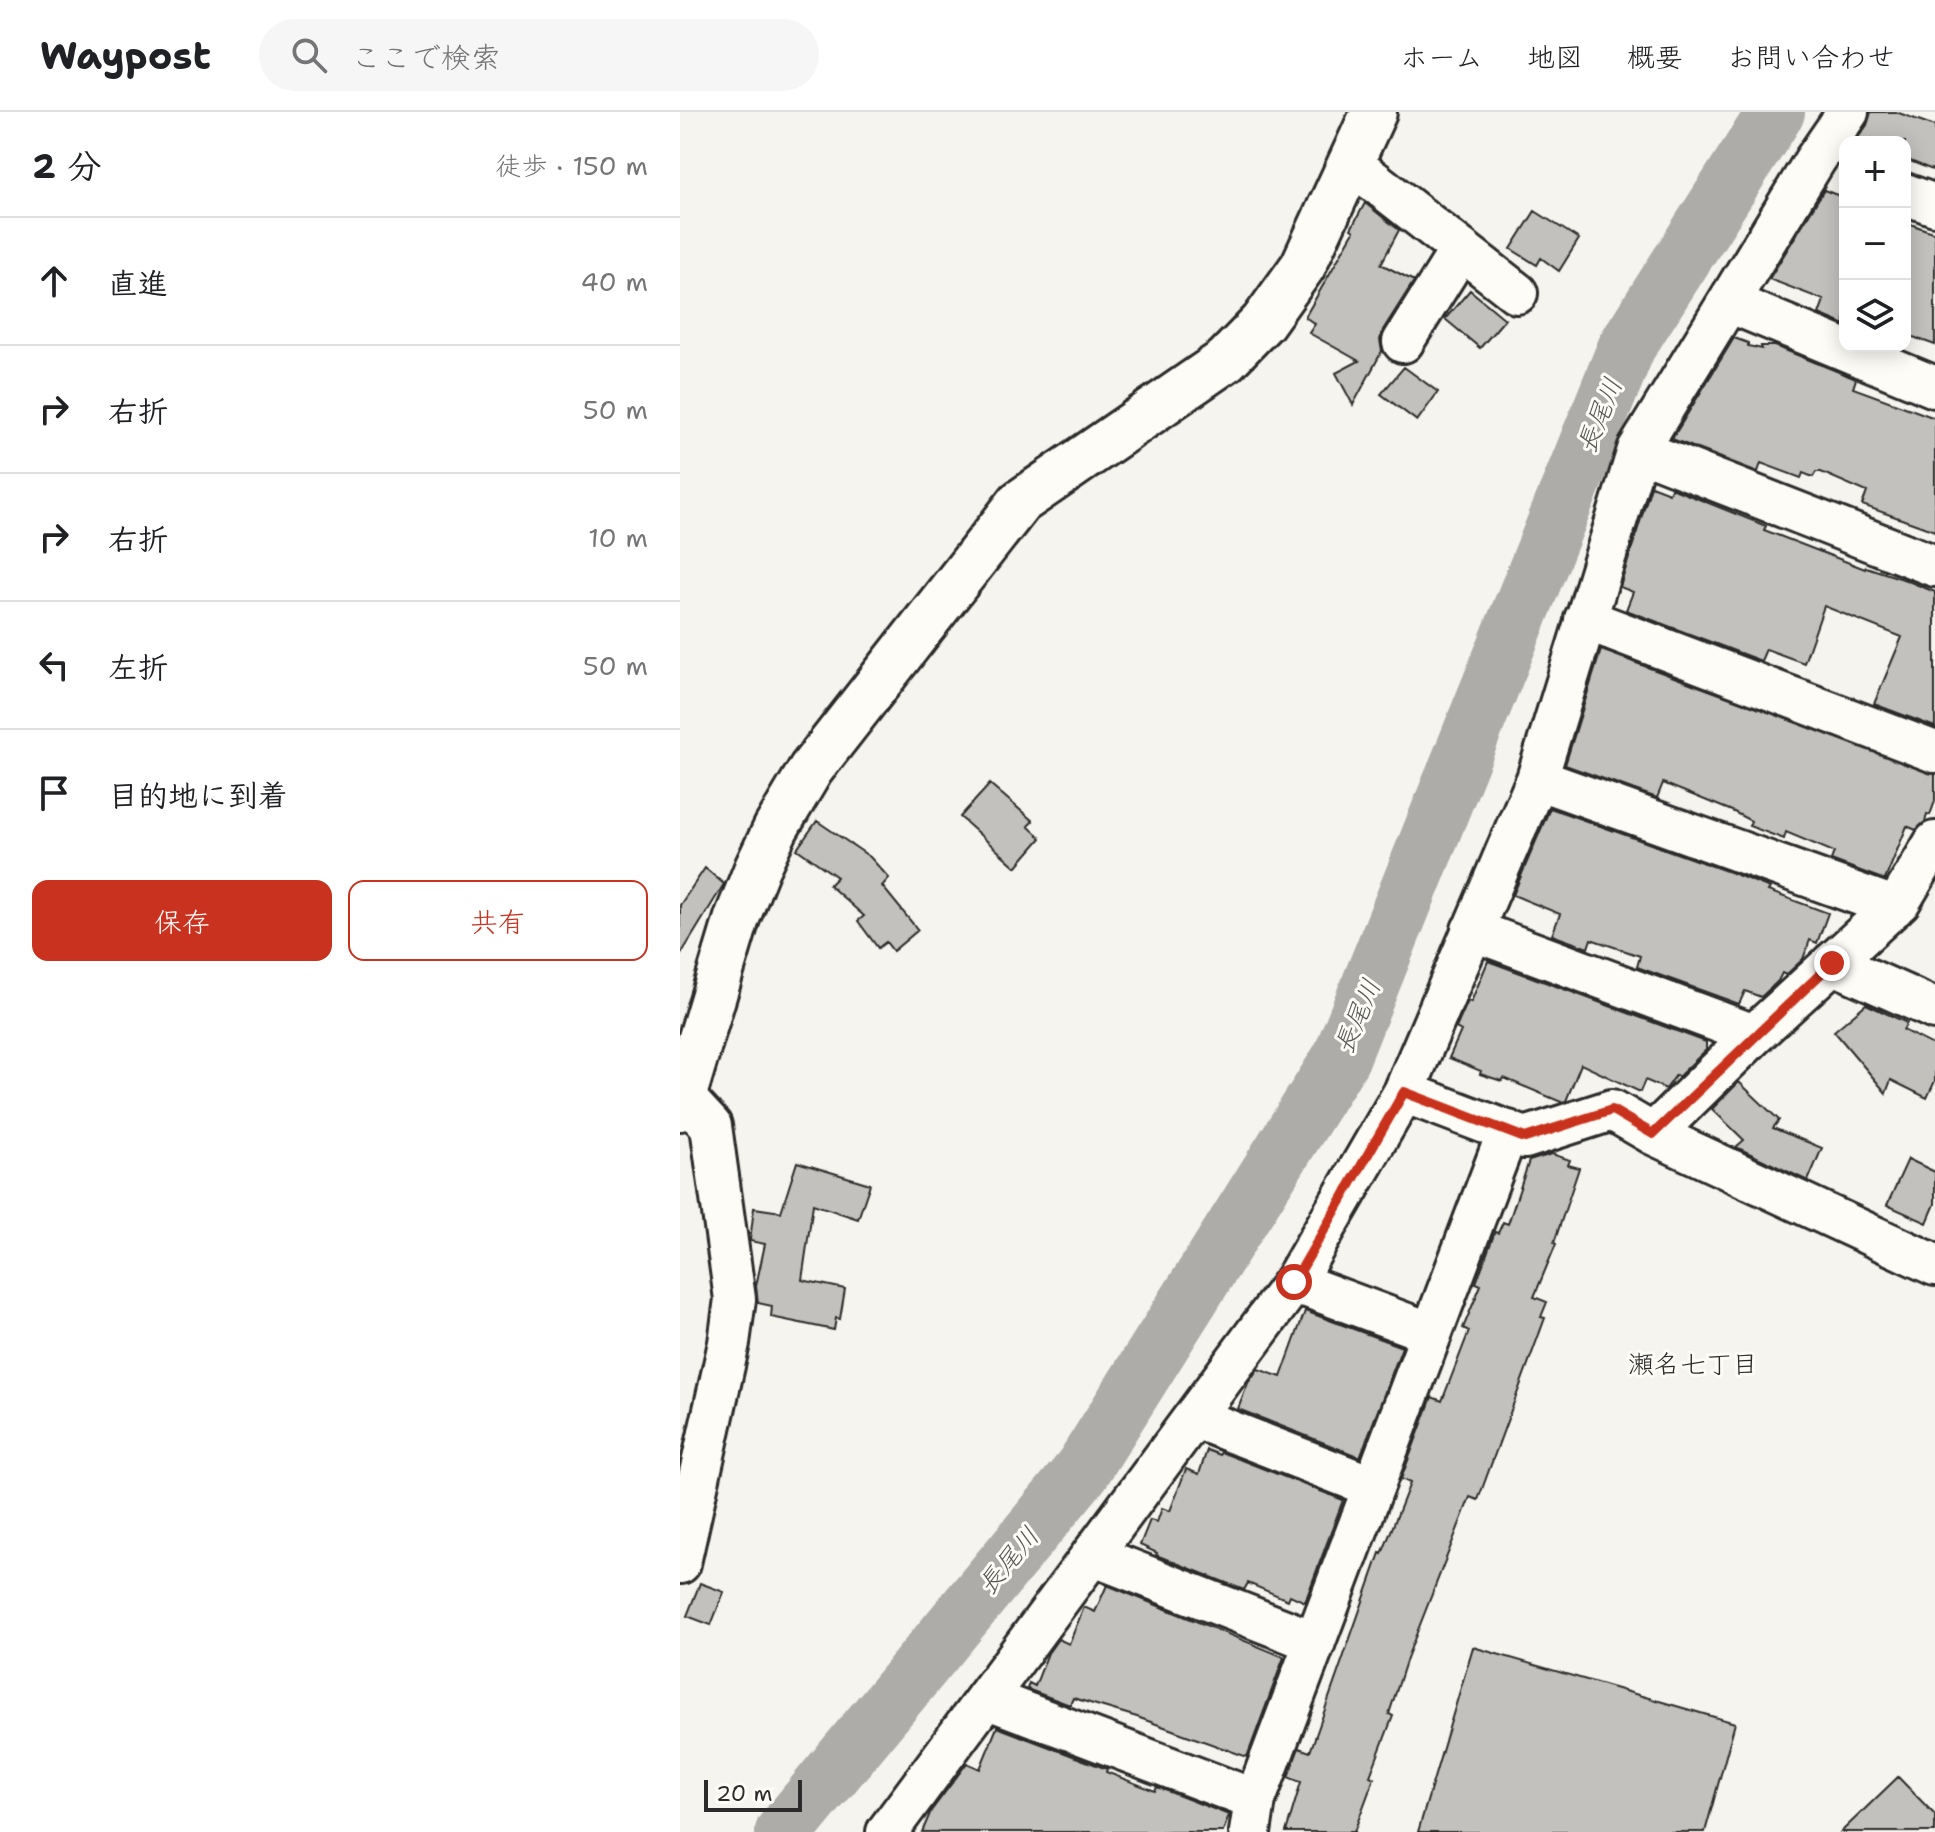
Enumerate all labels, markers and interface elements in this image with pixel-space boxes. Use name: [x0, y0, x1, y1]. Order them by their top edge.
search box: [259, 19, 819, 91]
text: Waypost: [40, 30, 211, 81]
icon: search: [287, 33, 331, 77]
text: ここで検索: [351, 37, 501, 78]
text: ホーム: [1400, 38, 1483, 76]
text: 地図: [1527, 38, 1583, 76]
text: 概要: [1627, 38, 1683, 76]
text: お問い合わせ: [1727, 38, 1895, 76]
map controls: [1839, 136, 1911, 352]
button: +: [1839, 136, 1911, 208]
text: 2 分: [32, 143, 102, 189]
text: 徒歩 · 150 m: [495, 148, 648, 183]
button: −: [1839, 208, 1911, 280]
icon: ahead: [32, 259, 76, 303]
text: 直進: [108, 263, 168, 304]
text: 40 m: [581, 264, 648, 299]
button: layers: [1839, 280, 1911, 352]
water label: 長尾川: [1568, 372, 1630, 458]
icon: right: [32, 387, 76, 431]
text: 右折: [108, 391, 168, 432]
text: 50 m: [583, 392, 648, 427]
icon: right: [32, 515, 76, 559]
text: 右折: [108, 519, 168, 560]
text: 10 m: [588, 520, 648, 555]
icon: left: [32, 643, 76, 687]
text: 左折: [108, 647, 168, 688]
text: 50 m: [583, 648, 648, 683]
icon: arrive: [32, 771, 76, 815]
text: 目的地に到着: [108, 775, 288, 816]
button: 保存: [32, 880, 332, 961]
button: 共有: [348, 880, 648, 961]
route end: [1814, 945, 1850, 981]
water label: 長尾川: [1326, 973, 1388, 1059]
route start: [1276, 1264, 1312, 1300]
district label: 瀬名七丁目: [1628, 1346, 1758, 1381]
water label: 長尾川: [970, 1519, 1046, 1601]
scale bar: [704, 1776, 802, 1812]
text: 20 m: [716, 1779, 773, 1808]

